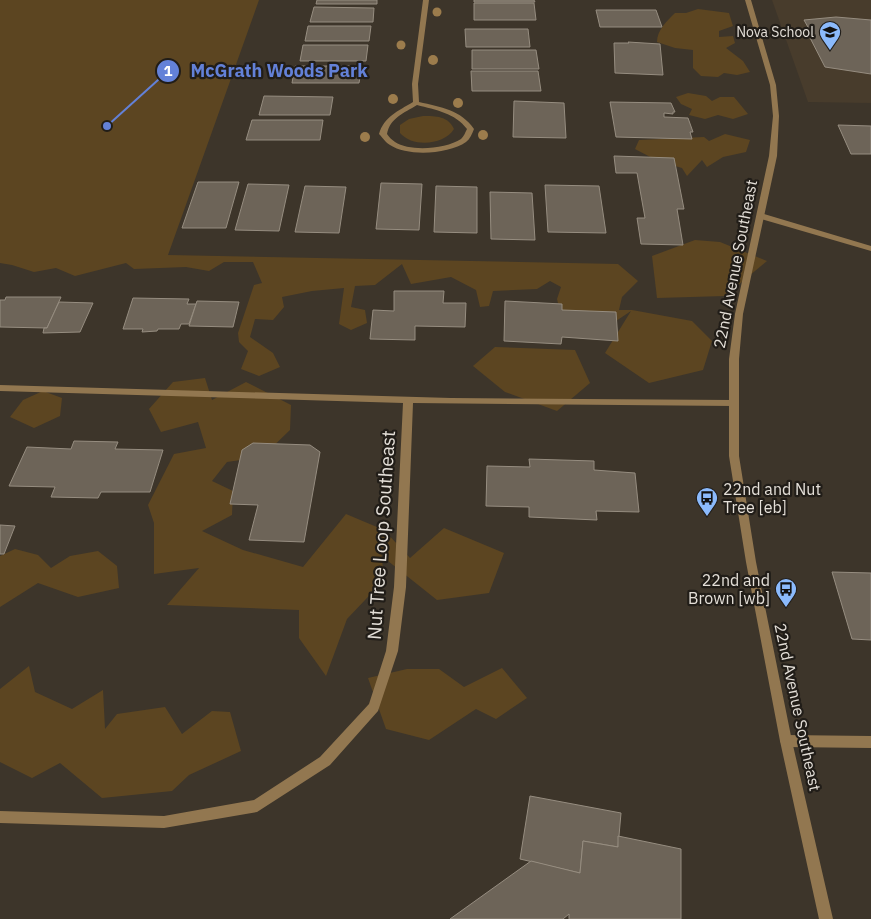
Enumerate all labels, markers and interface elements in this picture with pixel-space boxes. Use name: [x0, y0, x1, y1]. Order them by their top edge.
school or university icon: Nova School: [818, 20, 842, 51]
place label: Nova School: [736, 23, 814, 41]
callout: McGrath Woods Park: [156, 54, 378, 87]
text: McGrath Woods Park: [190, 59, 368, 82]
text: 1: [163, 61, 173, 80]
street label: 22nd Avenue Southeast: [709, 178, 761, 350]
street label: Nut Tree Loop Southeast: [362, 429, 400, 641]
place label: 22nd and Nut Tree [eb]: [723, 479, 821, 517]
bus stop icon: 22nd and Nut Tree [eb]: [695, 486, 719, 517]
place label: 22nd and Brown [wb]: [688, 570, 770, 608]
bus stop icon: 22nd and Brown [wb]: [774, 577, 798, 608]
street label: 22nd Avenue Southeast: [770, 621, 826, 793]

